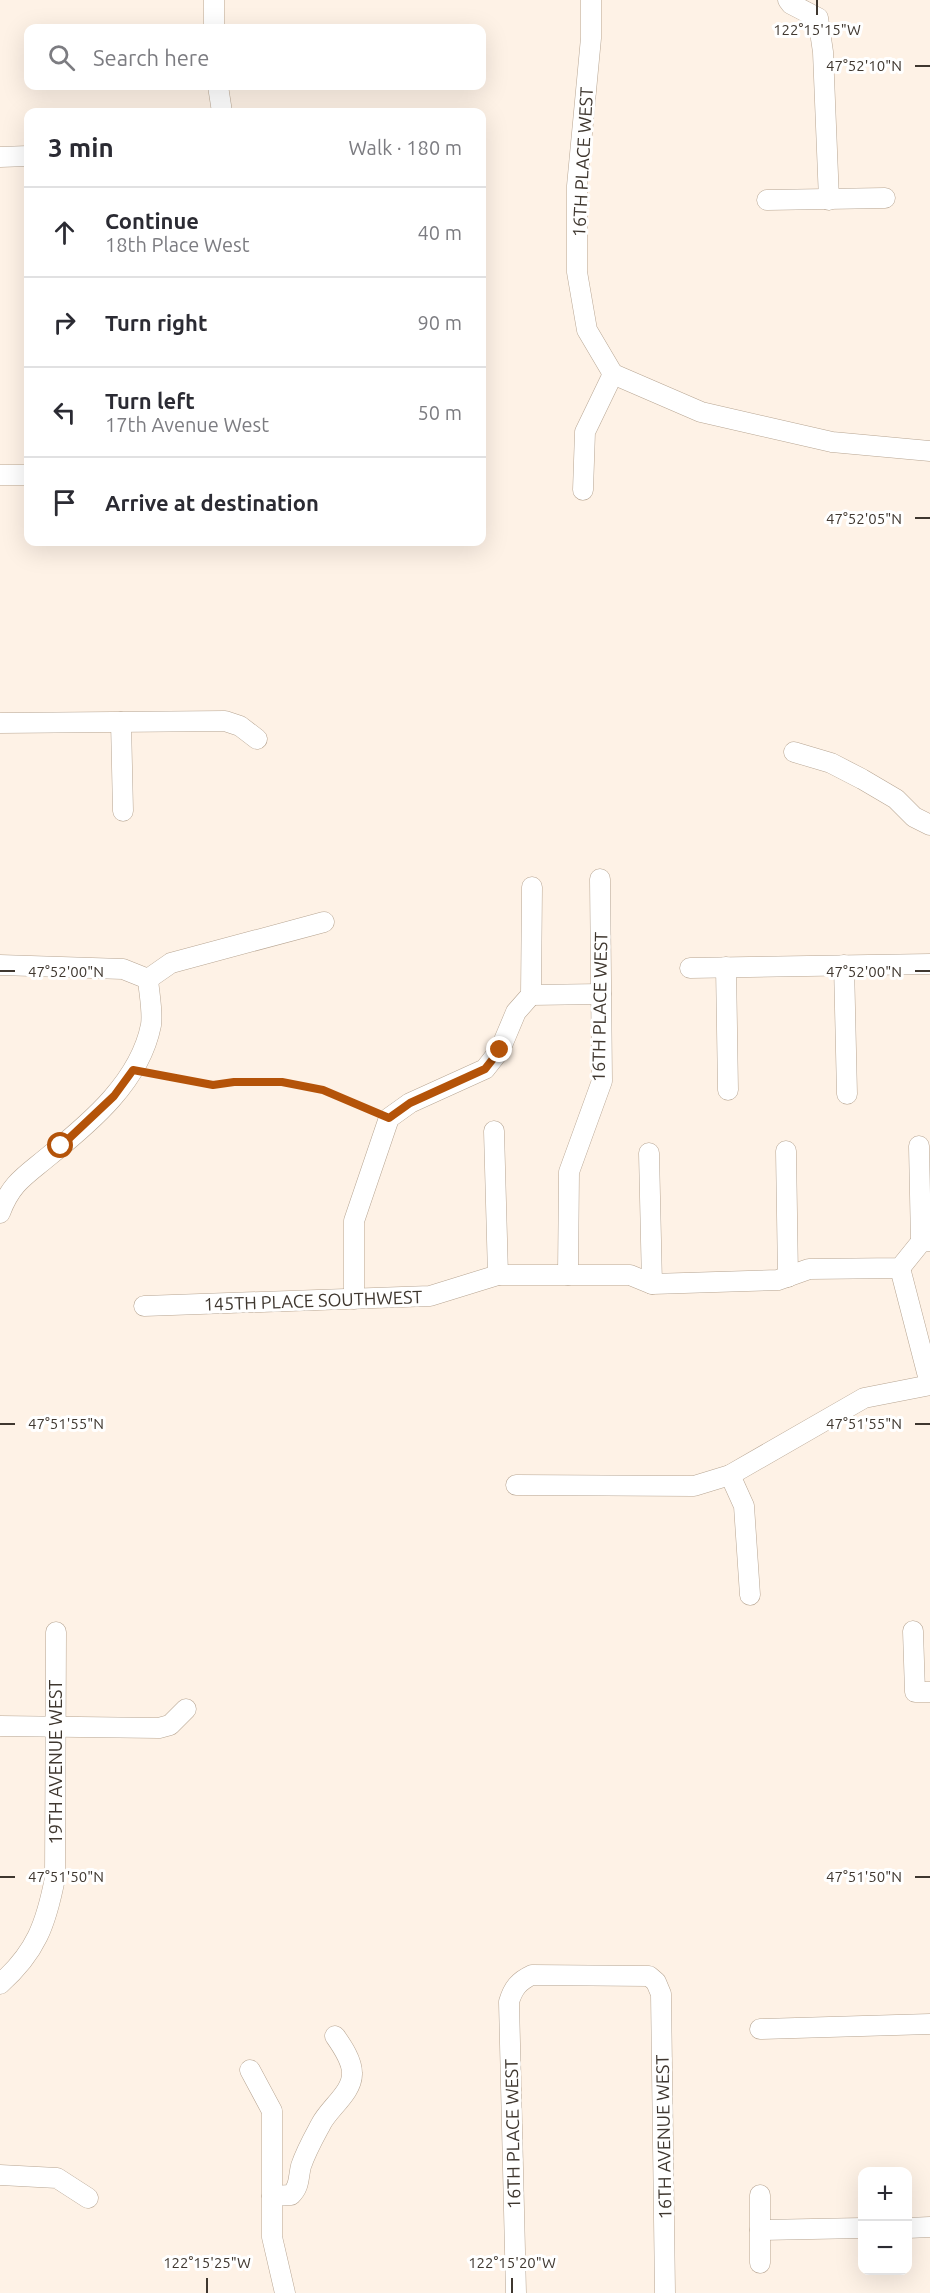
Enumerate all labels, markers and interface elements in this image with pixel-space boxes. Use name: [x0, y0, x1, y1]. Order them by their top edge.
text: 122°15'15"W: [773, 21, 861, 38]
search box: [24, 24, 486, 90]
icon: search: [45, 41, 78, 74]
text: Search here: [93, 45, 209, 70]
text: 47°52'10"N: [826, 57, 902, 74]
street label: 16TH PLACE WEST: [568, 86, 596, 238]
text: 3 min: [48, 133, 114, 162]
text: Walk · 180 m: [349, 136, 462, 159]
text: Continue: [105, 208, 199, 233]
icon: ahead: [48, 216, 81, 249]
text: 40 m: [418, 221, 462, 244]
text: 18th Place West: [105, 233, 250, 256]
icon: right: [48, 306, 81, 339]
text: Turn right: [105, 310, 207, 335]
text: 90 m: [418, 311, 462, 334]
text: Turn left: [105, 388, 195, 413]
icon: left: [48, 396, 81, 429]
text: 50 m: [418, 401, 462, 424]
text: 17th Avenue West: [105, 413, 269, 436]
icon: arrive: [48, 486, 81, 519]
text: Arrive at destination: [105, 490, 319, 515]
text: 47°52'05"N: [826, 510, 902, 527]
street label: 16TH PLACE WEST: [588, 932, 610, 1082]
text: 47°52'00"N: [28, 963, 104, 980]
text: 47°52'00"N: [826, 963, 902, 980]
route end: [486, 1036, 512, 1062]
route start: [47, 1132, 73, 1158]
street label: 145TH PLACE SOUTHWEST: [203, 1286, 423, 1314]
text: 47°51'55"N: [28, 1415, 104, 1432]
text: 47°51'55"N: [826, 1415, 902, 1432]
street label: 19TH AVENUE WEST: [45, 1680, 65, 1844]
text: 47°51'50"N: [28, 1868, 104, 1885]
text: 47°51'50"N: [826, 1868, 902, 1885]
street label: 16TH AVENUE WEST: [652, 2054, 674, 2220]
street label: 16TH PLACE WEST: [501, 2059, 523, 2209]
map controls: [858, 2167, 912, 2275]
button: +: [858, 2167, 912, 2221]
button: −: [858, 2221, 912, 2275]
text: 122°15'25"W: [163, 2254, 251, 2271]
text: 122°15'20"W: [468, 2254, 556, 2271]

